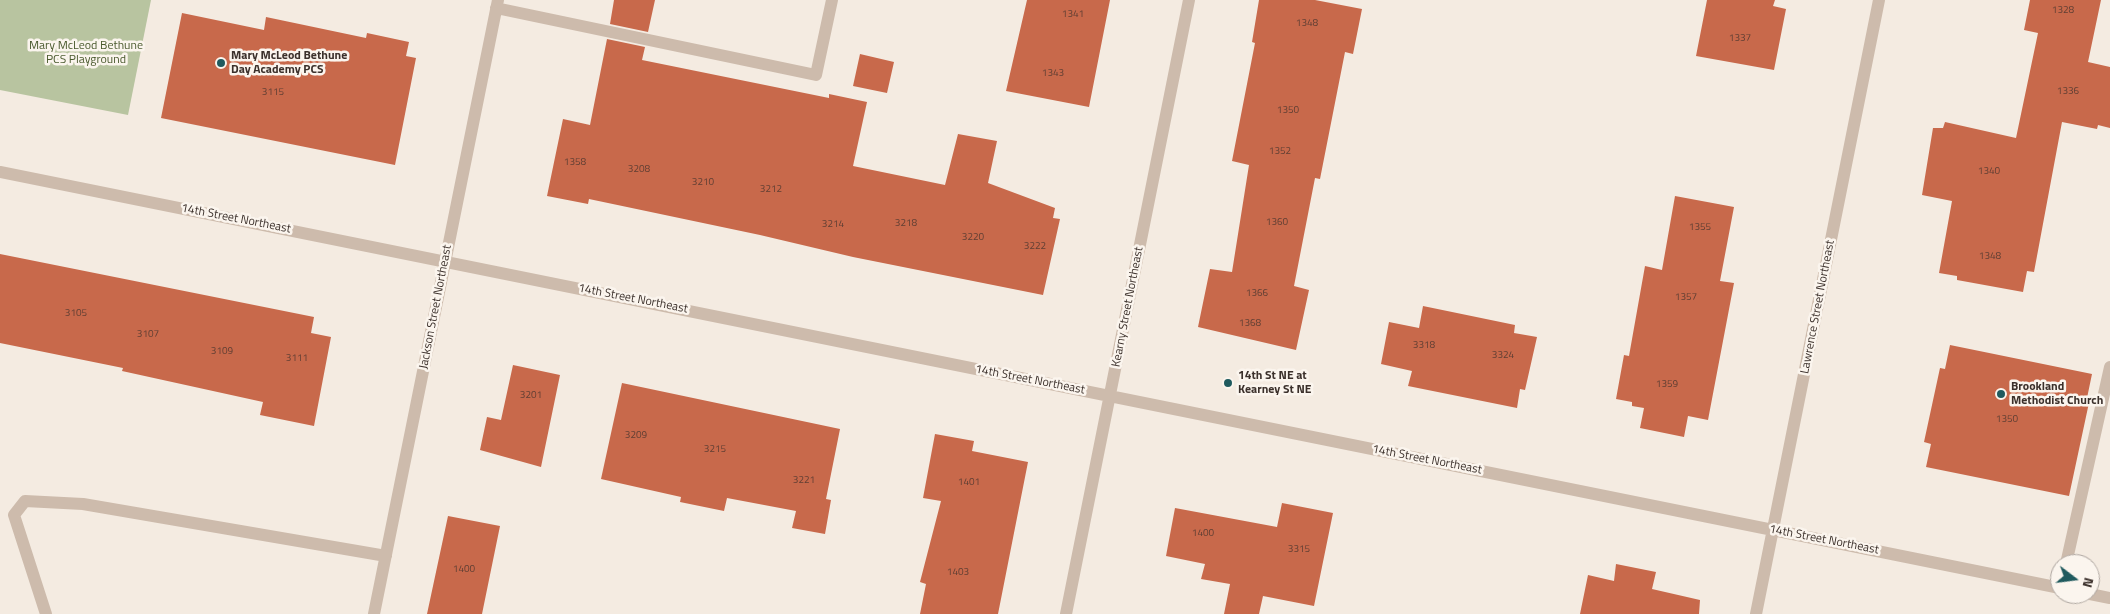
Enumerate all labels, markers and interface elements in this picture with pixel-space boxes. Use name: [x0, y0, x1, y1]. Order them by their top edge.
house number: 1328: [2052, 5, 2074, 17]
house number: 1341: [1062, 9, 1084, 21]
house number: 1348: [1296, 18, 1318, 30]
house number: 1337: [1729, 33, 1751, 45]
park label: Mary McLeod Bethune PCS Playground: [29, 39, 143, 67]
place label: Mary McLeod Bethune Day Academy PCS: [231, 49, 347, 77]
marker: Mary McLeod Bethune Day Academy PCS: [215, 57, 227, 69]
house number: 1343: [1042, 68, 1064, 80]
house number: 1336: [2057, 86, 2079, 98]
house number: 3115: [262, 87, 284, 99]
house number: 1350: [1277, 105, 1299, 117]
house number: 1352: [1269, 146, 1291, 158]
house number: 1358: [564, 157, 586, 169]
house number: 3208: [628, 164, 650, 176]
house number: 1340: [1978, 166, 2000, 178]
house number: 3210: [692, 177, 714, 189]
house number: 3212: [760, 184, 782, 196]
street label: 14th Street Northeast: [180, 201, 292, 237]
house number: 1360: [1266, 217, 1288, 229]
house number: 3218: [895, 218, 917, 230]
house number: 3214: [822, 219, 844, 231]
house number: 1355: [1689, 222, 1711, 234]
house number: 3220: [962, 232, 984, 244]
street label: Lawrence Street Northeast: [1798, 239, 1838, 375]
house number: 3222: [1024, 241, 1046, 253]
street label: Jackson Street Northeast: [417, 244, 455, 370]
street label: Kearny Street Northeast: [1109, 246, 1147, 368]
house number: 1348: [1979, 251, 2001, 263]
street label: 14th Street Northeast: [577, 281, 689, 317]
house number: 1366: [1246, 288, 1268, 300]
house number: 1357: [1675, 292, 1697, 304]
house number: 3105: [65, 308, 87, 320]
house number: 1368: [1239, 318, 1261, 330]
house number: 3107: [137, 329, 159, 341]
house number: 3318: [1413, 340, 1435, 352]
house number: 3109: [211, 346, 233, 358]
house number: 3324: [1492, 350, 1514, 362]
house number: 3111: [286, 353, 308, 365]
street label: 14th Street Northeast: [974, 362, 1086, 398]
place label: 14th St NE at Kearney St NE: [1238, 369, 1311, 397]
marker: 14th St NE at Kearney St NE: [1222, 377, 1234, 389]
house number: 1359: [1656, 379, 1678, 391]
place label: Brookland Methodist Church: [2011, 380, 2103, 408]
marker: Brookland Methodist Church: [1995, 388, 2007, 400]
house number: 3201: [520, 390, 542, 402]
house number: 1350: [1996, 414, 2018, 426]
house number: 3209: [625, 430, 647, 442]
street label: 14th Street Northeast: [1371, 442, 1483, 478]
house number: 3215: [704, 444, 726, 456]
house number: 3221: [793, 475, 815, 487]
house number: 1401: [958, 477, 980, 489]
street label: 14th Street Northeast: [1768, 522, 1880, 558]
house number: 1400: [1192, 528, 1214, 540]
house number: 3315: [1288, 544, 1310, 556]
north arrow: [2050, 554, 2100, 604]
house number: 1400: [453, 564, 475, 576]
house number: 1403: [947, 567, 969, 579]
text: N: [2078, 575, 2100, 590]

